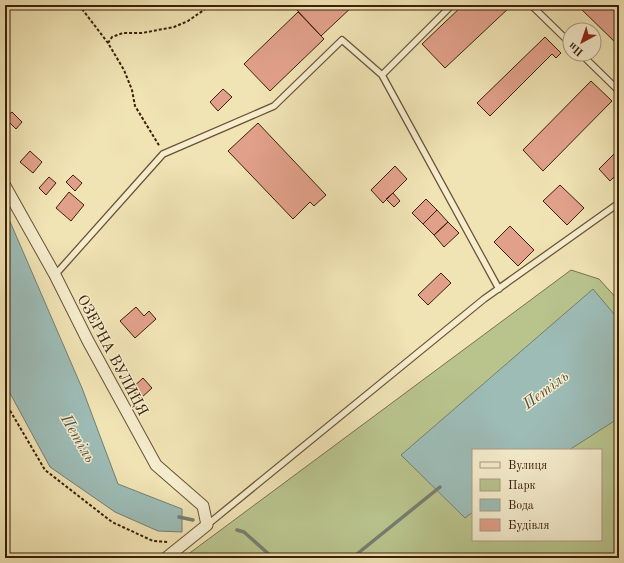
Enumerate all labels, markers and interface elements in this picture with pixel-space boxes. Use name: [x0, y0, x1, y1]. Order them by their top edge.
north arrow: [562, 22, 602, 62]
text: Пн: [567, 39, 586, 58]
street label: ОЗЕРНА ВУЛИЦЯ: [73, 293, 150, 419]
water label: Петіль: [519, 368, 572, 414]
water label: Петіль: [57, 411, 97, 466]
legend: [472, 449, 602, 541]
text: Вулиця: [508, 460, 547, 472]
text: Парк: [508, 480, 536, 492]
text: Вода: [508, 500, 534, 512]
text: Будівля: [508, 519, 550, 532]

